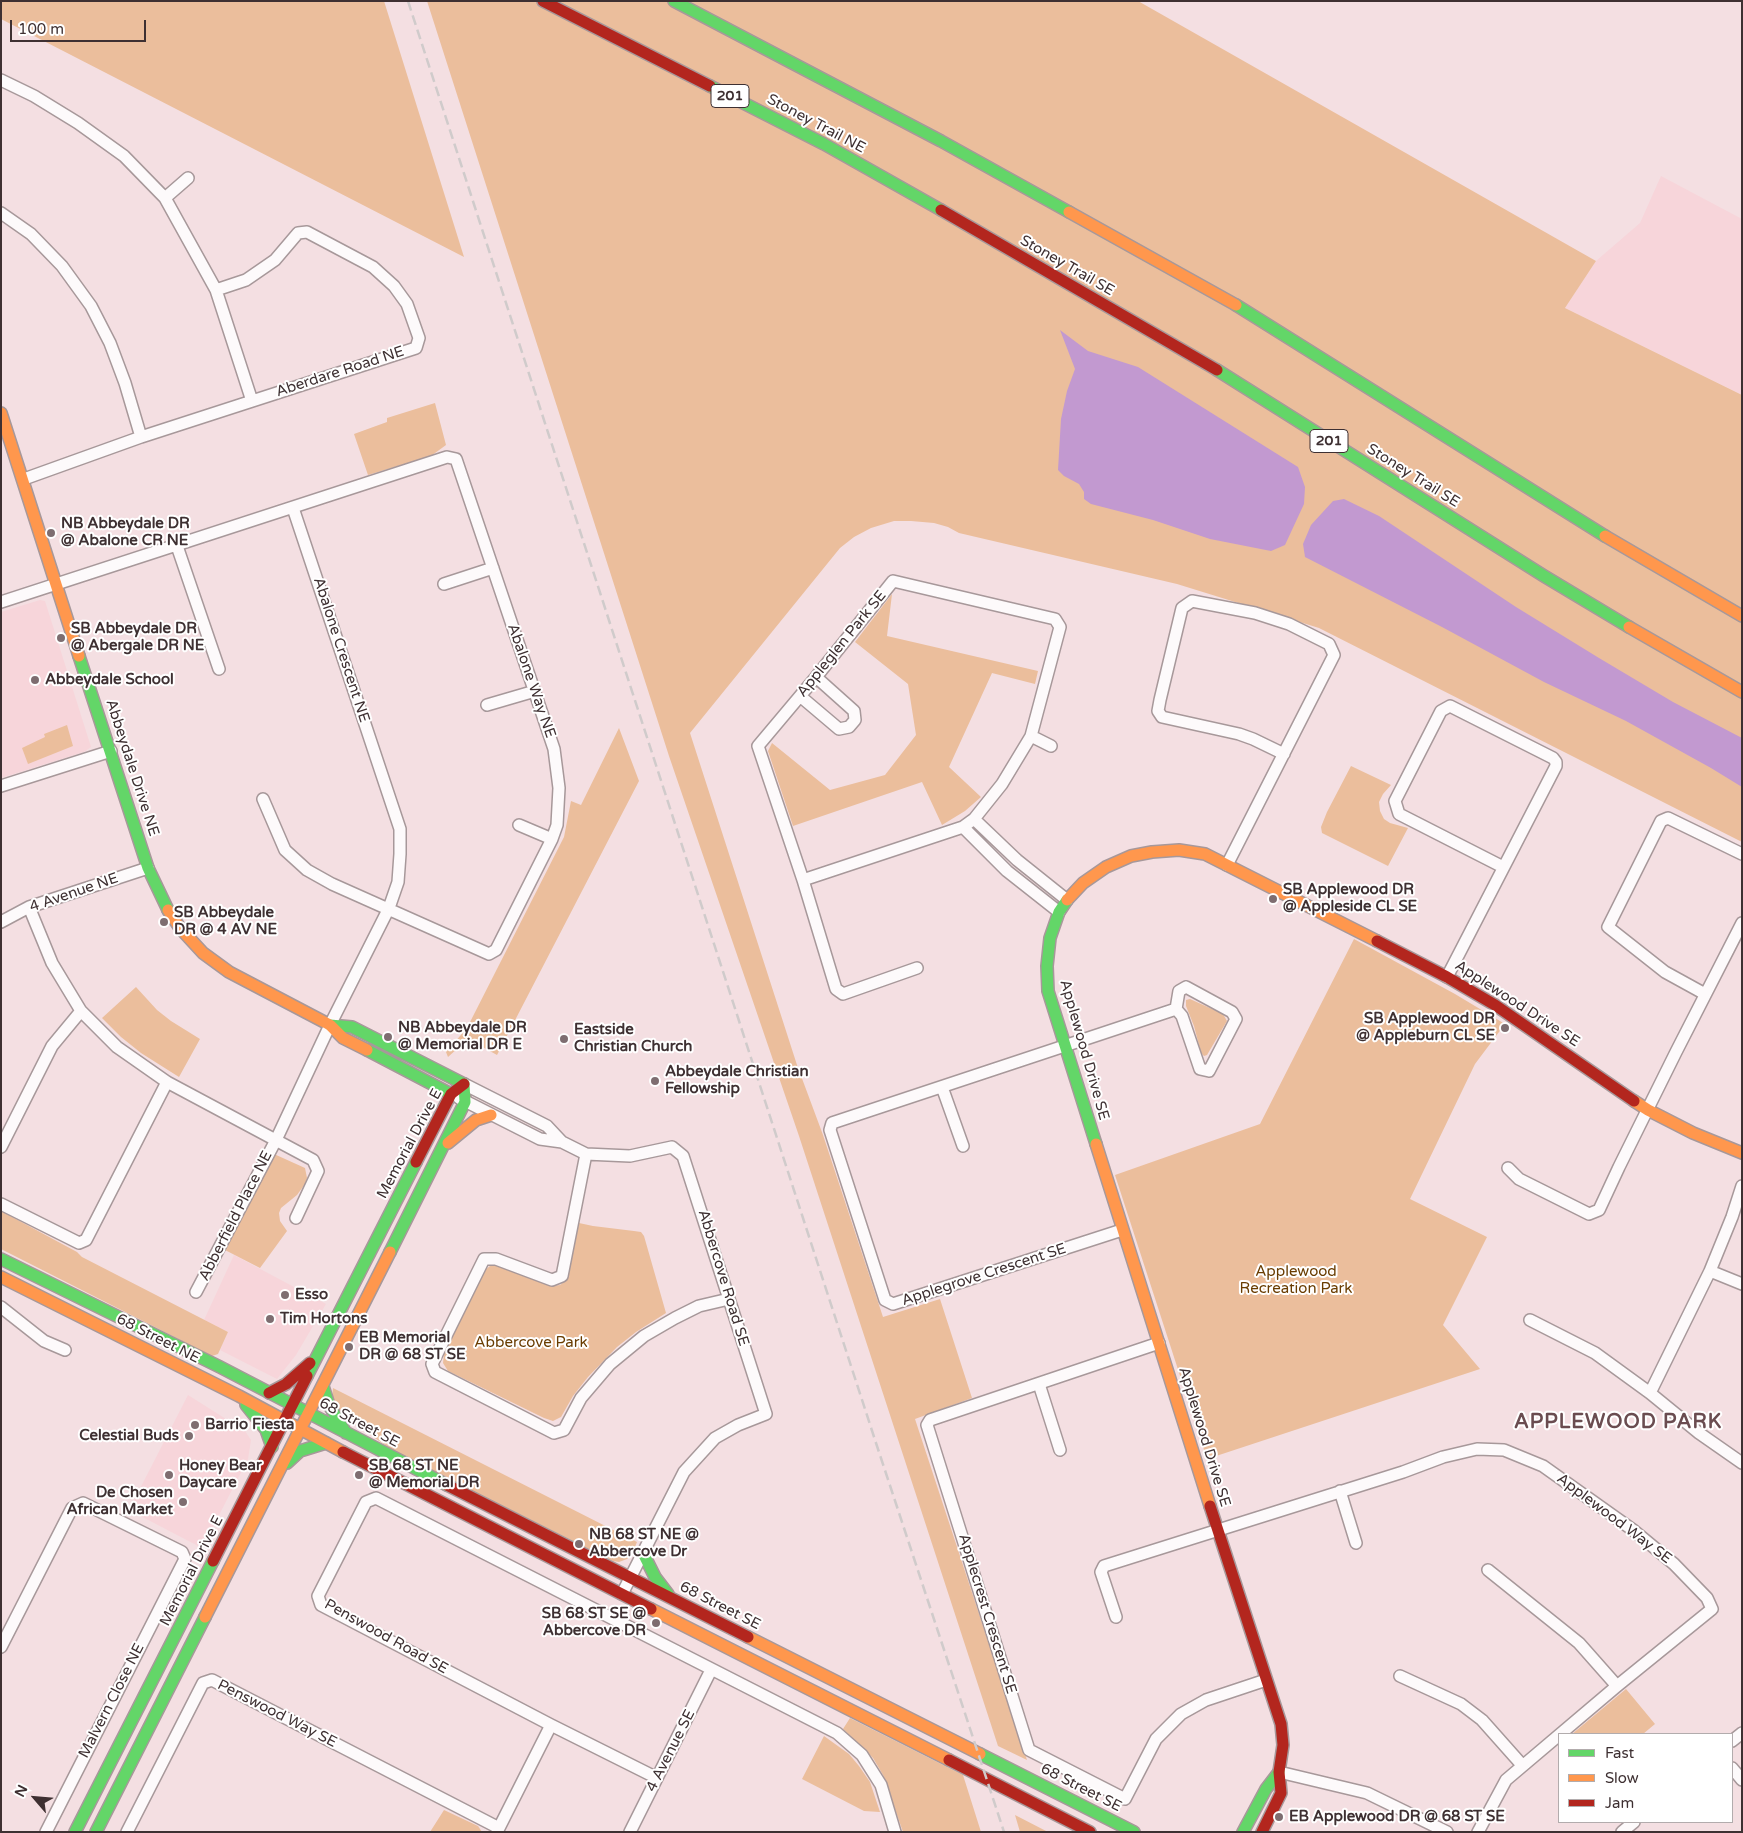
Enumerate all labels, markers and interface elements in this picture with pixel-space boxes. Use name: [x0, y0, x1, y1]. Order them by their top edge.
scale bar: [12, 10, 149, 42]
text: 100 m: [18, 20, 64, 38]
road number: 201: [711, 84, 749, 108]
street label: Stoney Trail NE: [764, 91, 868, 157]
street label: Stoney Trail SE: [1017, 232, 1117, 300]
street label: Aberdare Road NE: [274, 343, 406, 401]
road number: 201: [1310, 430, 1348, 452]
street label: Stoney Trail SE: [1363, 440, 1463, 512]
place label: NB Abbeydale DR @ Abalone CR NE: [61, 515, 190, 550]
marker: NB Abbeydale DR @ Abalone CR NE: [45, 527, 57, 539]
street label: Abalone Crescent NE: [309, 575, 373, 725]
street label: Appleglen Park SE: [794, 587, 890, 701]
place label: SB Abbeydale DR @ Abergale DR NE: [71, 620, 204, 655]
street label: Abalone Way NE: [503, 621, 559, 741]
marker: SB Abbeydale DR @ Abergale DR NE: [55, 632, 67, 644]
place label: Abbeydale School: [45, 671, 174, 689]
marker: Abbeydale School: [29, 674, 41, 686]
street label: Abbeydale Drive NE: [101, 697, 163, 839]
street label: 4 Avenue NE: [27, 869, 121, 917]
place label: SB Applewood DR @ Appleside CL SE: [1283, 881, 1417, 916]
marker: SB Applewood DR @ Appleside CL SE: [1267, 893, 1279, 905]
place label: SB Abbeydale DR @ 4 AV NE: [174, 904, 277, 939]
marker: SB Abbeydale DR @ 4 AV NE: [158, 916, 170, 928]
street label: Applewood Drive SE: [1451, 957, 1583, 1051]
street label: Applewood Drive SE: [1055, 978, 1113, 1122]
place label: SB Applewood DR @ Appleburn CL SE: [1356, 1010, 1495, 1045]
place label: NB Abbeydale DR @ Memorial DR E: [398, 1019, 527, 1054]
place label: Eastside Christian Church: [574, 1021, 692, 1056]
marker: SB Applewood DR @ Appleburn CL SE: [1499, 1022, 1511, 1034]
marker: NB Abbeydale DR @ Memorial DR E: [382, 1031, 394, 1043]
marker: Eastside Christian Church: [558, 1033, 570, 1045]
place label: Abbeydale Christian Fellowship: [665, 1063, 809, 1098]
marker: Abbeydale Christian Fellowship: [649, 1075, 661, 1087]
street label: Memorial Drive E: [374, 1086, 446, 1202]
street label: Abberfield Place NE: [195, 1148, 277, 1284]
street label: Abbercove Road SE: [694, 1208, 752, 1348]
street label: Applegrove Crescent SE: [900, 1240, 1068, 1310]
park label: Applewood Recreation Park: [1239, 1263, 1353, 1298]
place label: Esso: [295, 1286, 328, 1304]
marker: Esso: [279, 1289, 291, 1301]
street label: 68 Street NE: [113, 1310, 203, 1368]
place label: Tim Hortons: [280, 1310, 367, 1328]
marker: Tim Hortons: [264, 1313, 276, 1325]
place label: EB Memorial DR @ 68 ST SE: [359, 1329, 465, 1364]
park label: Abbercove Park: [474, 1334, 588, 1352]
marker: EB Memorial DR @ 68 ST SE: [343, 1341, 355, 1353]
street label: Applewood Drive SE: [1174, 1365, 1234, 1509]
street label: 68 Street SE: [316, 1394, 402, 1452]
district label: APPLEWOOD PARK: [1512, 1411, 1724, 1435]
place label: Barrio Fiesta: [205, 1416, 295, 1434]
marker: Barrio Fiesta: [189, 1419, 201, 1431]
place label: Celestial Buds: [79, 1427, 179, 1445]
marker: Celestial Buds: [183, 1430, 195, 1442]
place label: Honey Bear Daycare: [179, 1457, 262, 1492]
place label: SB 68 ST NE @ Memorial DR: [369, 1457, 480, 1492]
marker: Honey Bear Daycare: [163, 1469, 175, 1481]
marker: SB 68 ST NE @ Memorial DR: [353, 1469, 365, 1481]
street label: Applewood Way SE: [1553, 1470, 1675, 1568]
place label: De Chosen African Market: [67, 1484, 173, 1519]
marker: De Chosen African Market: [177, 1496, 189, 1508]
street label: Memorial Drive E: [156, 1513, 228, 1629]
place label: NB 68 ST NE @ Abbercove Dr: [589, 1526, 699, 1561]
street label: Applecrest Crescent SE: [954, 1532, 1020, 1696]
marker: NB 68 ST NE @ Abbercove Dr: [573, 1538, 585, 1550]
street label: 68 Street SE: [677, 1578, 763, 1634]
street label: Penswood Road SE: [321, 1596, 451, 1678]
place label: SB 68 ST SE @ Abbercove DR: [542, 1605, 646, 1640]
marker: SB 68 ST SE @ Abbercove DR: [650, 1617, 662, 1629]
street label: Malvern Close NE: [75, 1641, 149, 1761]
street label: Penswood Way SE: [214, 1676, 340, 1752]
street label: 4 Avenue SE: [643, 1707, 699, 1795]
legend: [1558, 1733, 1733, 1823]
text: Fast: [1605, 1744, 1634, 1762]
street label: 68 Street SE: [1038, 1760, 1124, 1816]
text: Slow: [1605, 1769, 1639, 1787]
north arrow: [10, 1773, 60, 1823]
text: N: [11, 1782, 31, 1800]
text: Jam: [1605, 1794, 1634, 1812]
place label: EB Applewood DR @ 68 ST SE: [1289, 1808, 1505, 1826]
marker: EB Applewood DR @ 68 ST SE: [1273, 1811, 1285, 1823]

